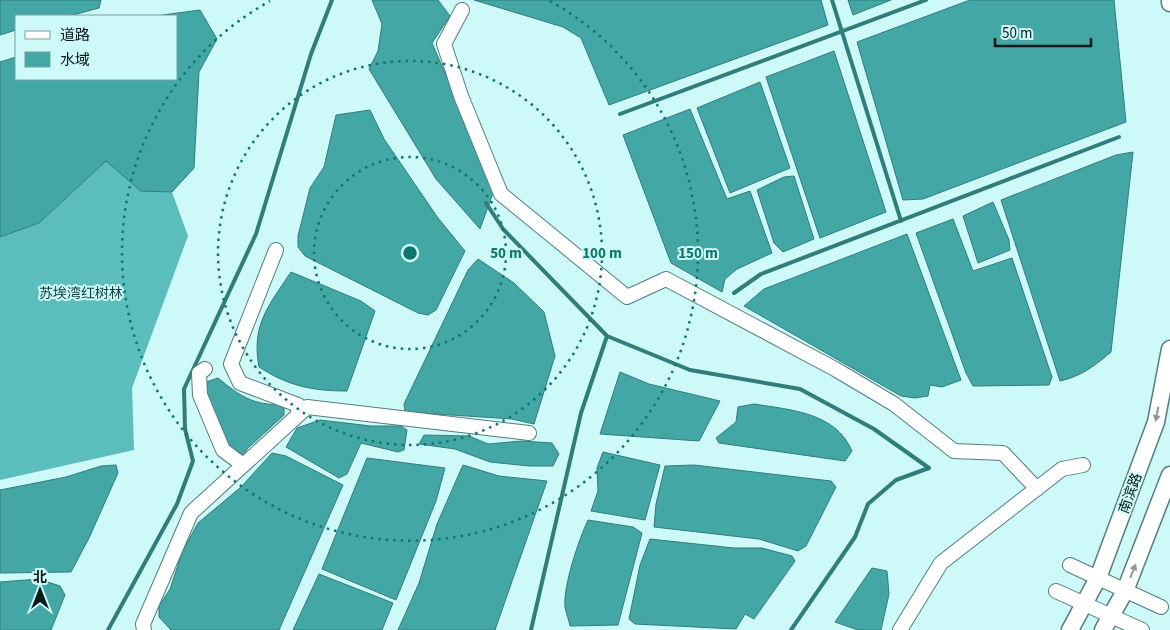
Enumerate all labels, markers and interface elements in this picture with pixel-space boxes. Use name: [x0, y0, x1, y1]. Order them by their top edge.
legend: [15, 15, 178, 80]
scale bar: [995, 15, 1091, 47]
text: 50 m: [1002, 23, 1032, 44]
text: 道路: [60, 25, 90, 46]
text: 水域: [60, 50, 90, 71]
text: 50 m: [490, 243, 522, 264]
text: 100 m: [582, 243, 622, 264]
text: 150 m: [678, 243, 718, 264]
centre of rings: [401, 244, 419, 262]
park label: 苏埃湾红树林: [39, 284, 123, 304]
one-way arrow: [1153, 406, 1161, 422]
street label: 南滨路: [1114, 470, 1148, 516]
one-way arrow: [1129, 563, 1137, 578]
north arrow: [15, 565, 65, 615]
text: 北: [33, 568, 47, 588]

